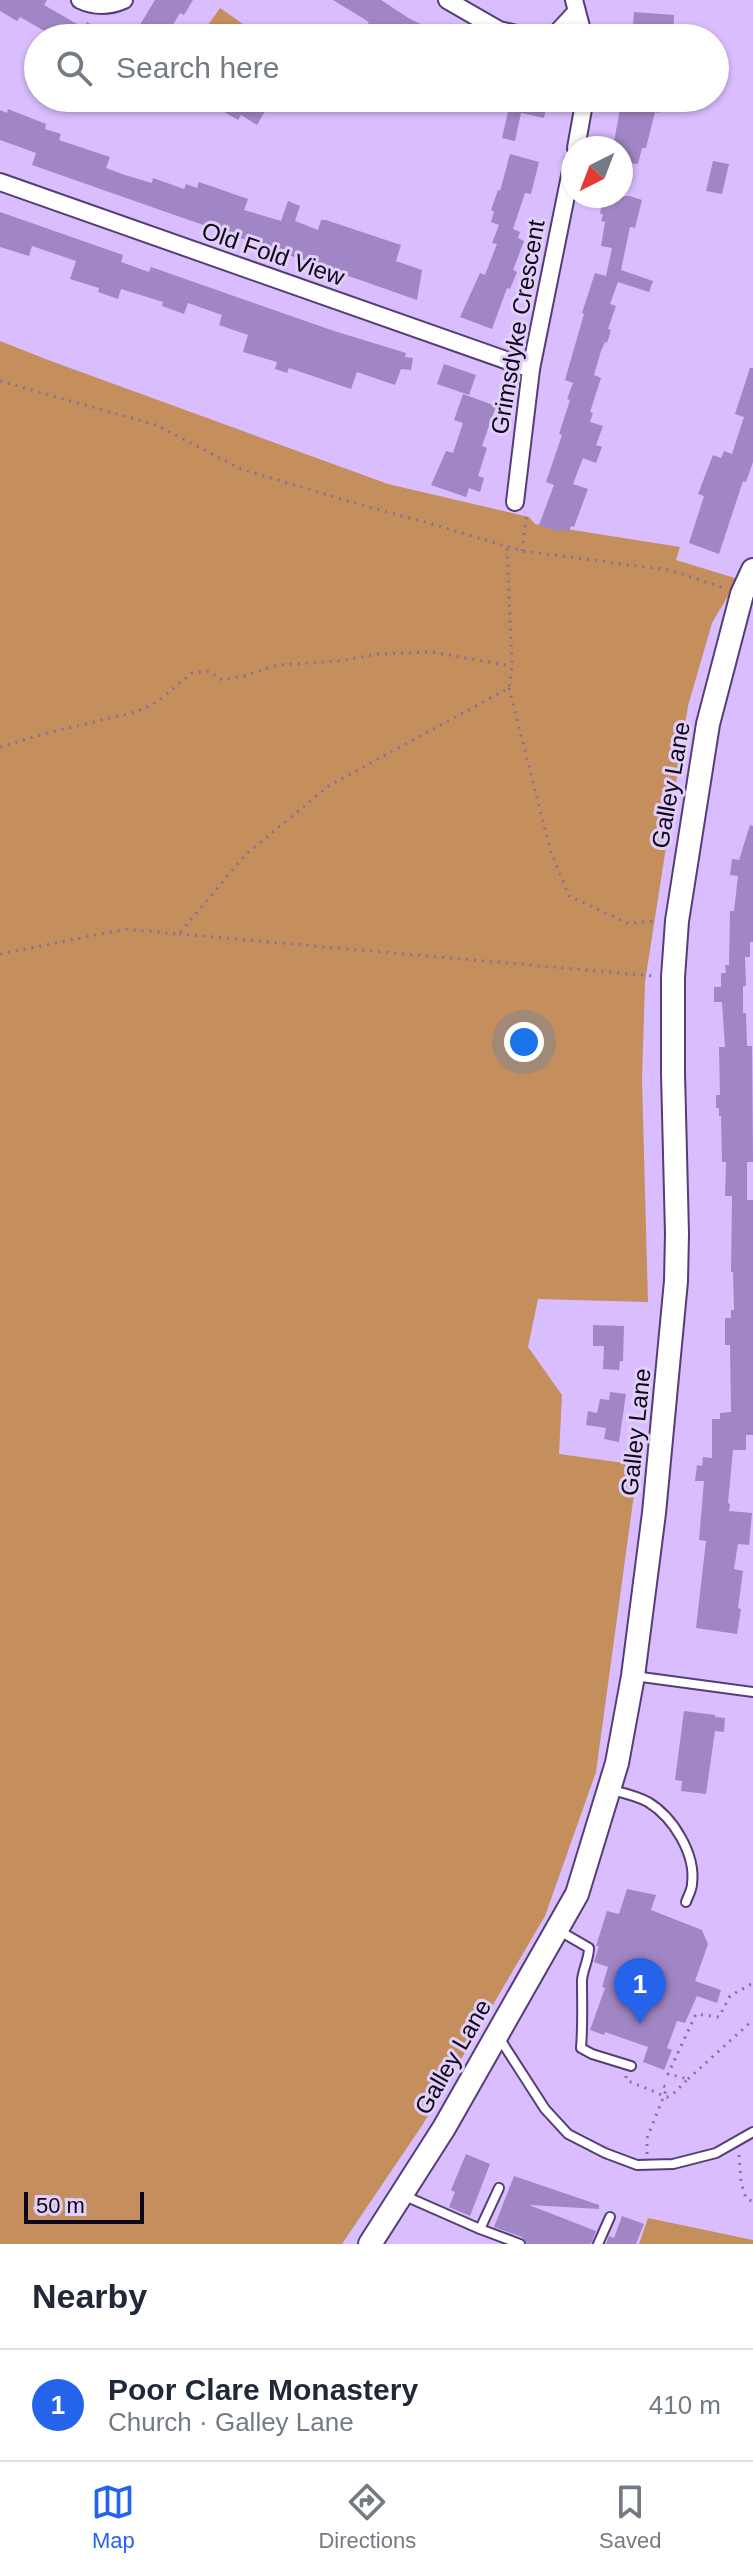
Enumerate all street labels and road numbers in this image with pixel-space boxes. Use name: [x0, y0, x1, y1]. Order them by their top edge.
street label: Old Fold View: [198, 217, 349, 291]
street label: Grimsdyke Crescent: [485, 217, 550, 436]
street label: Galley Lane: [646, 719, 695, 850]
street label: Galley Lane: [615, 1367, 656, 1497]
street label: Galley Lane: [409, 1995, 496, 2119]

